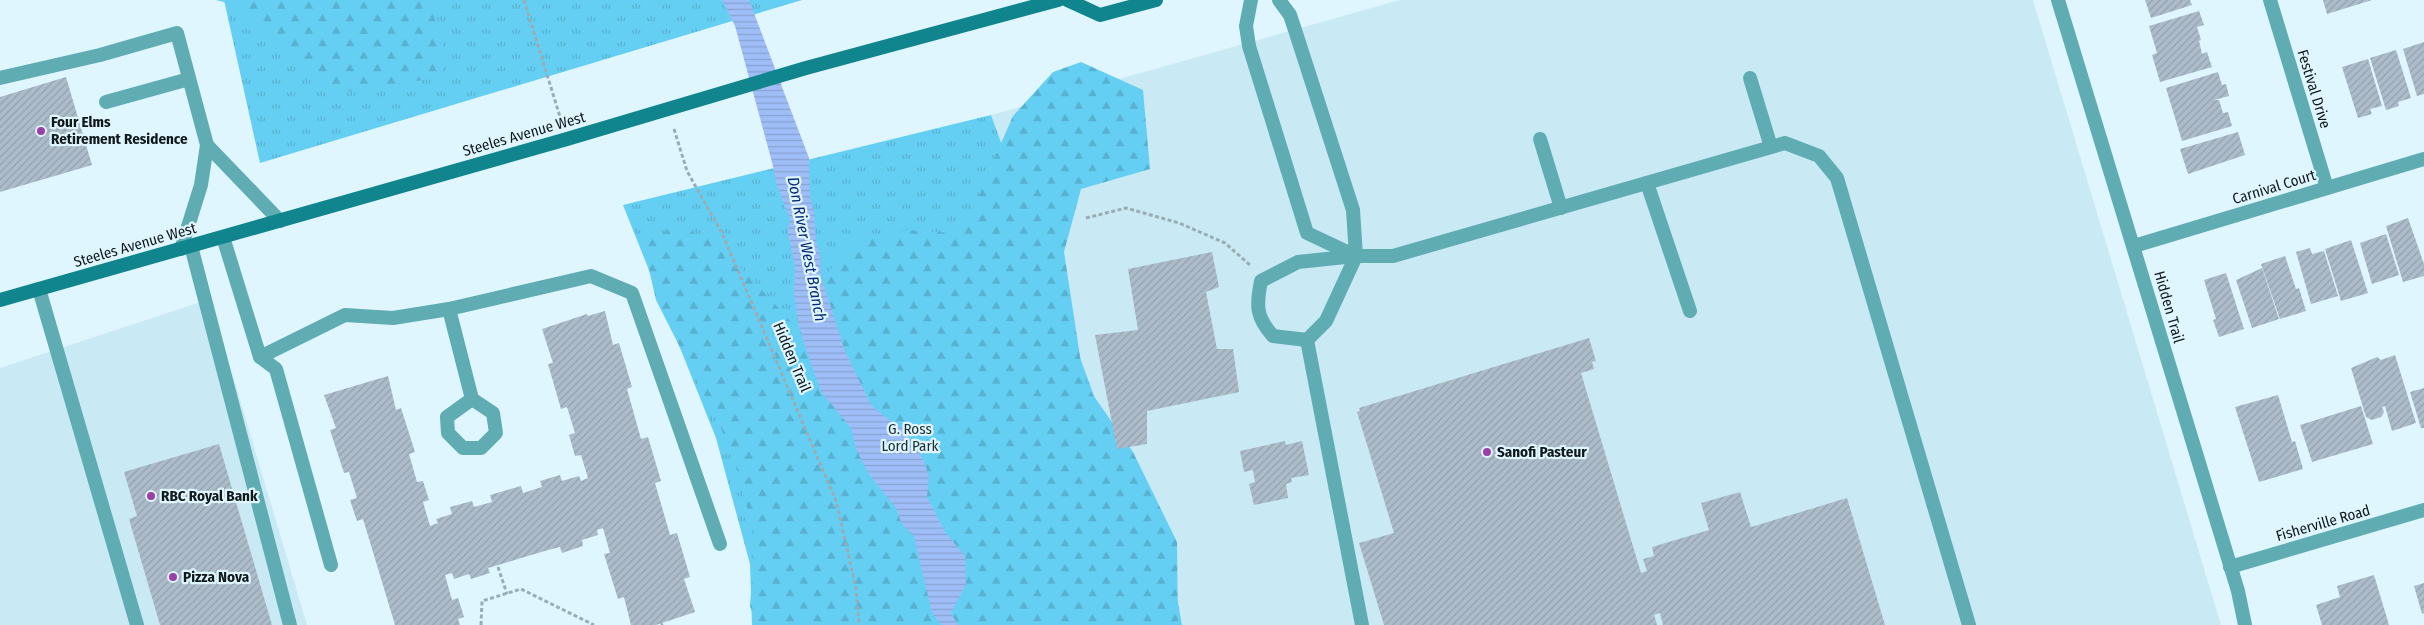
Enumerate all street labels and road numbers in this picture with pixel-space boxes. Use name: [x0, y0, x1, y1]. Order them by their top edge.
street label: Festival Drive: [2293, 47, 2335, 131]
street label: Steeles Avenue West: [461, 108, 587, 160]
street label: Carnival Court: [2230, 166, 2318, 208]
street label: Steeles Avenue West: [72, 219, 198, 271]
street label: Hidden Trail: [2150, 269, 2188, 345]
street label: Hidden Trail: [769, 319, 815, 395]
street label: Fisherville Road: [2274, 501, 2372, 545]

